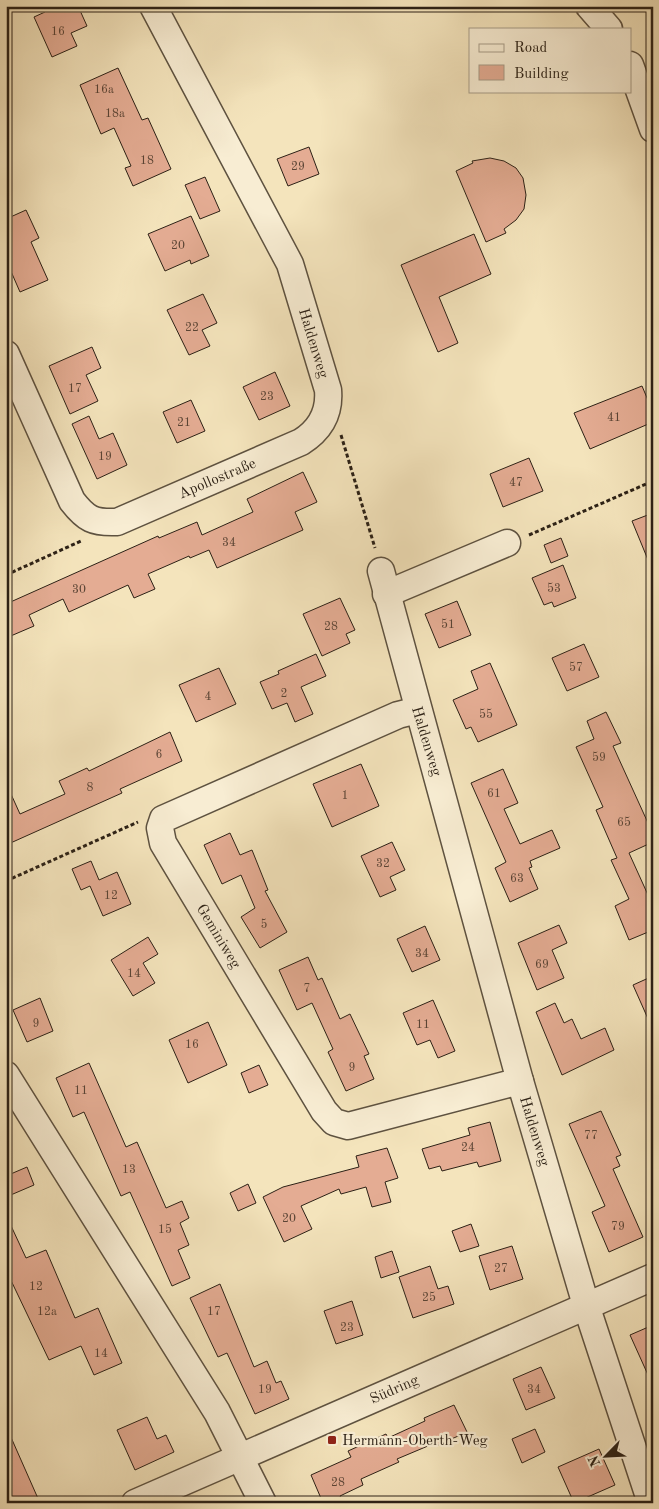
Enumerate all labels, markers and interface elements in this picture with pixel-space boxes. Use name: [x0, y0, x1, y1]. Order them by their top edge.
house number: 16: [51, 26, 65, 38]
legend: [469, 28, 632, 92]
text: Road: [514, 41, 548, 56]
text: Building: [514, 67, 569, 82]
house number: 16a: [94, 84, 114, 96]
house number: 18a: [105, 108, 125, 120]
house number: 18: [140, 155, 154, 167]
house number: 29: [291, 161, 305, 173]
house number: 20: [171, 240, 185, 252]
street label: Haldenweg: [295, 307, 330, 380]
house number: 22: [185, 322, 199, 334]
house number: 17: [68, 383, 82, 395]
house number: 23: [260, 391, 274, 403]
house number: 41: [607, 412, 621, 424]
house number: 21: [177, 417, 191, 429]
house number: 19: [98, 451, 112, 463]
street label: Apollostraße: [177, 456, 258, 502]
house number: 47: [509, 477, 523, 489]
house number: 34: [222, 537, 236, 549]
house number: 53: [547, 582, 561, 595]
house number: 30: [72, 584, 86, 596]
house number: 51: [441, 618, 455, 631]
house number: 28: [324, 621, 338, 633]
house number: 57: [569, 661, 583, 674]
house number: 2: [281, 688, 287, 700]
house number: 4: [205, 691, 212, 703]
street label: Haldenweg: [408, 705, 443, 778]
house number: 55: [479, 708, 493, 721]
house number: 6: [156, 749, 163, 761]
house number: 59: [592, 751, 606, 764]
house number: 8: [87, 782, 94, 794]
house number: 61: [487, 788, 501, 800]
house number: 1: [342, 790, 348, 802]
house number: 65: [617, 816, 631, 829]
house number: 32: [376, 858, 390, 870]
house number: 63: [510, 873, 524, 885]
house number: 12: [104, 890, 118, 902]
street label: Geminiweg: [193, 902, 243, 971]
house number: 5: [261, 918, 268, 931]
house number: 34: [415, 948, 429, 960]
house number: 69: [535, 959, 549, 971]
house number: 14: [127, 968, 141, 980]
house number: 7: [304, 983, 310, 995]
house number: 9: [33, 1018, 39, 1030]
house number: 11: [416, 1019, 430, 1031]
house number: 16: [185, 1039, 199, 1051]
house number: 9: [349, 1062, 355, 1074]
house number: 11: [74, 1085, 88, 1097]
street label: Haldenweg: [516, 1095, 551, 1168]
house number: 77: [584, 1130, 598, 1142]
house number: 24: [461, 1142, 475, 1154]
house number: 13: [122, 1164, 136, 1176]
house number: 20: [282, 1213, 296, 1225]
house number: 79: [611, 1221, 625, 1233]
house number: 15: [158, 1223, 172, 1236]
house number: 27: [494, 1263, 508, 1275]
house number: 12: [29, 1281, 43, 1293]
house number: 25: [422, 1291, 436, 1304]
house number: 12a: [37, 1306, 57, 1318]
house number: 17: [207, 1306, 221, 1318]
house number: 23: [340, 1322, 354, 1334]
house number: 14: [94, 1348, 108, 1360]
street label: Südring: [368, 1373, 421, 1408]
house number: 19: [258, 1384, 272, 1396]
house number: 34: [527, 1384, 541, 1396]
north arrow: [582, 1432, 632, 1482]
marker: Hermann-Oberth-Weg: [326, 1434, 338, 1446]
place label: Hermann-Oberth-Weg: [342, 1434, 488, 1449]
text: N: [586, 1453, 604, 1469]
house number: 28: [331, 1477, 345, 1489]

